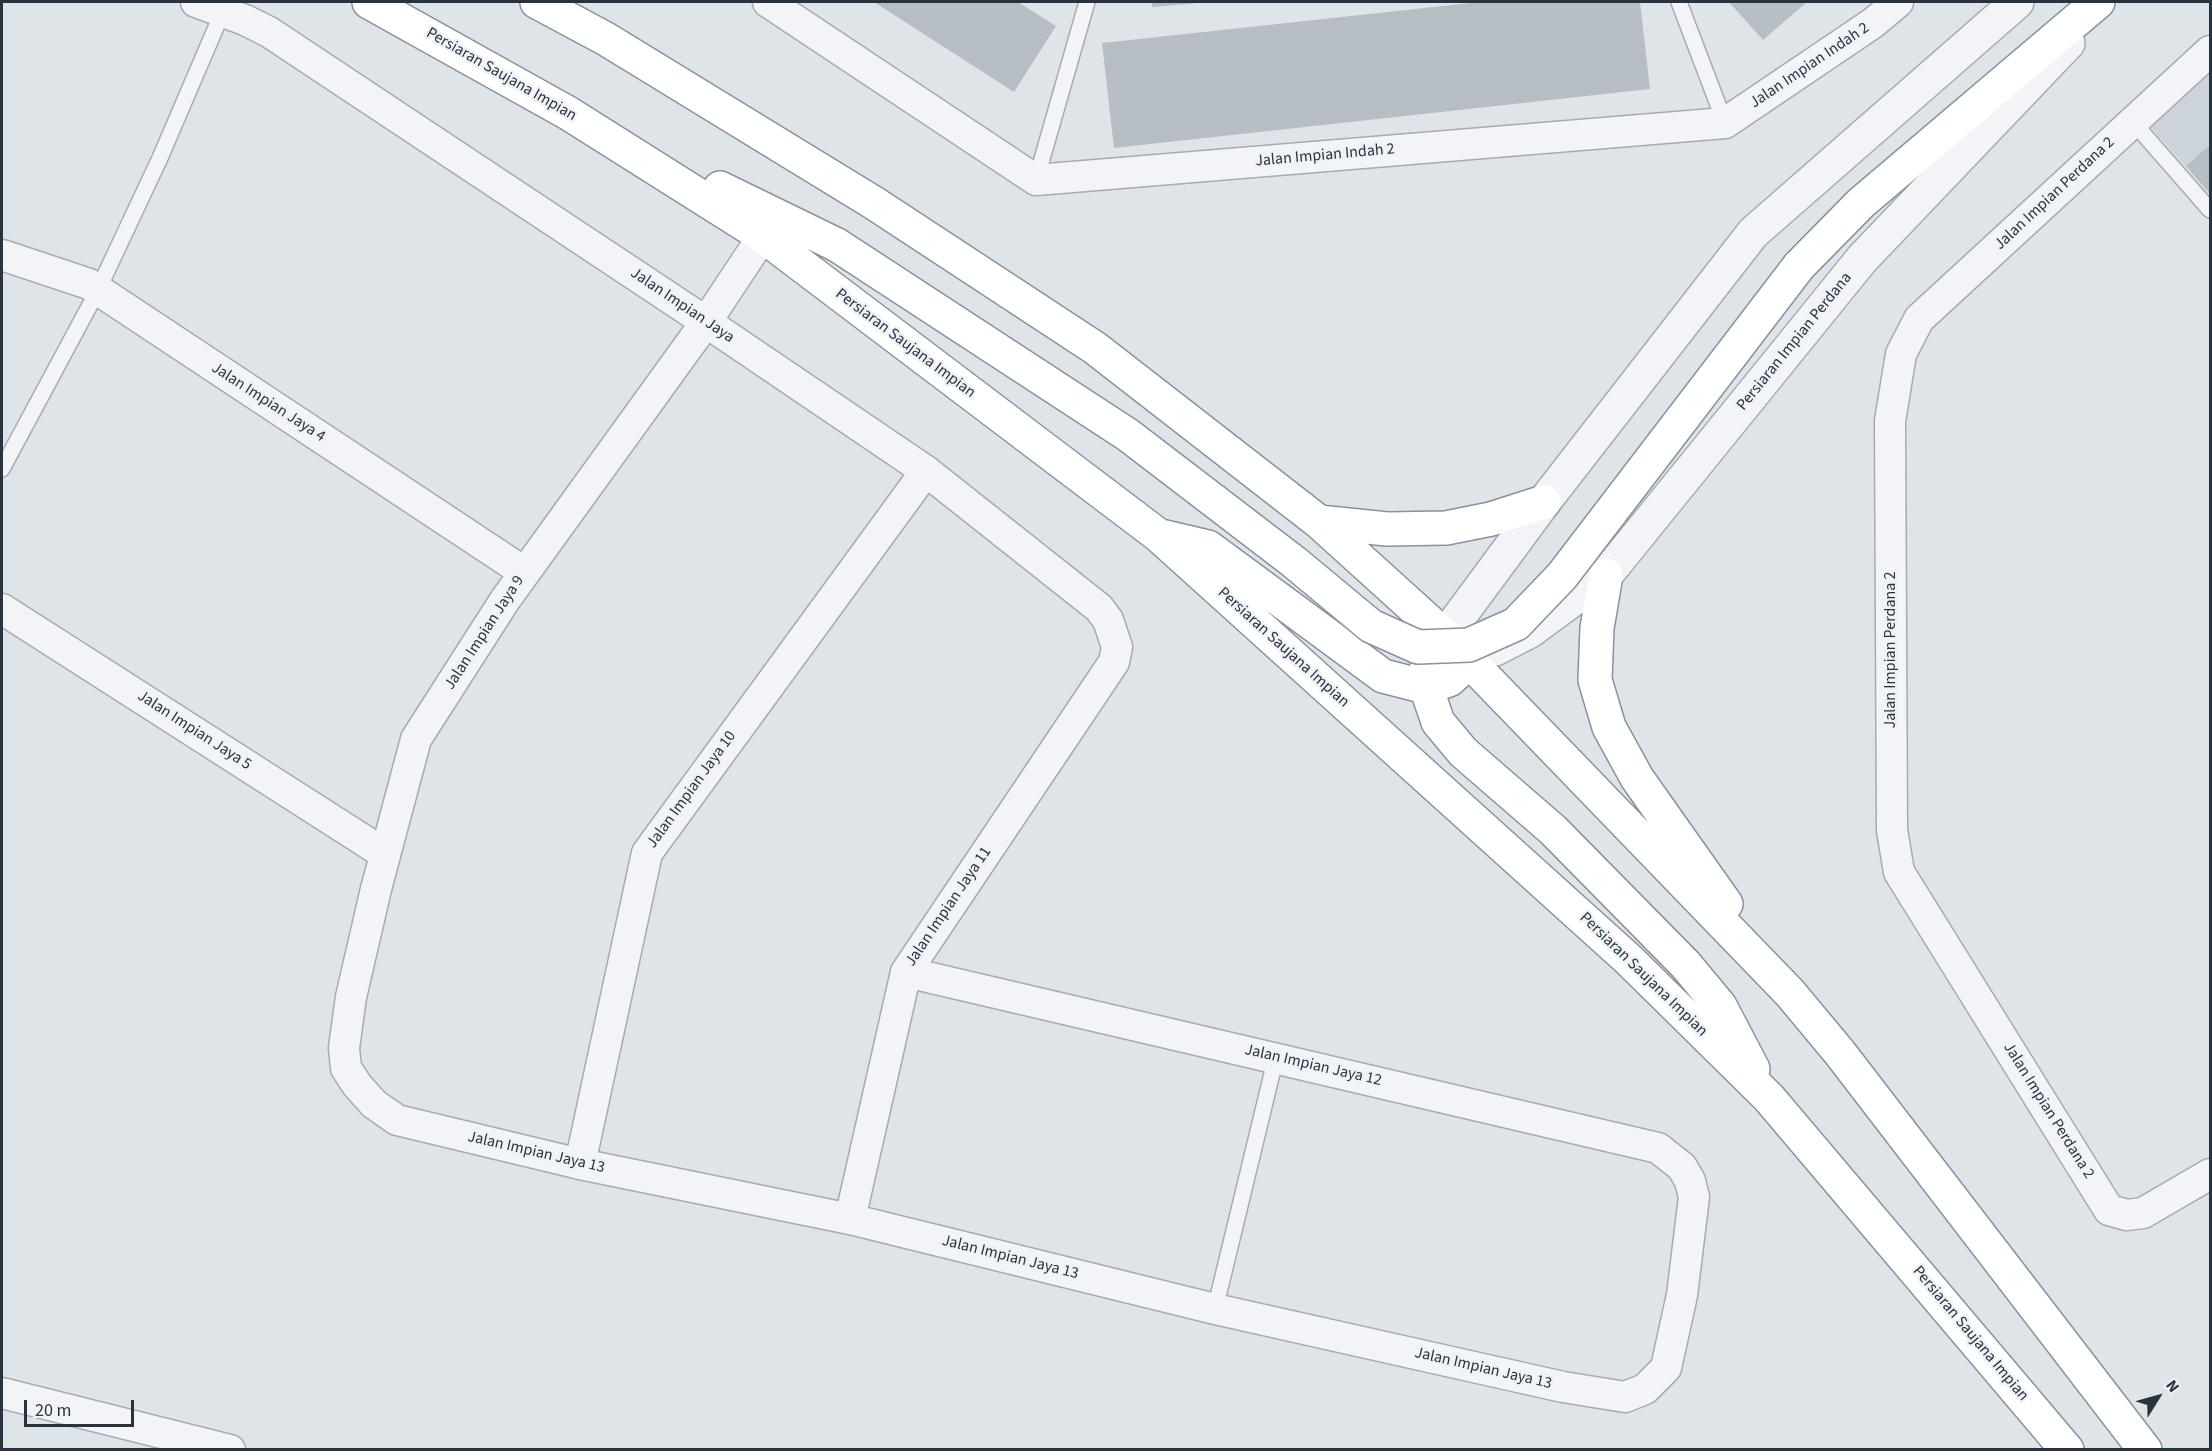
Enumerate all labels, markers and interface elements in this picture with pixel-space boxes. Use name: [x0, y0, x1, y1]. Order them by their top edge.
street label: Jalan Impian Indah 2: [1747, 19, 1873, 113]
street label: Persiaran Saujana Impian: [422, 24, 580, 126]
street label: Jalan Impian Perdana 2: [1991, 133, 2119, 255]
street label: Jalan Impian Indah 2: [1254, 140, 1396, 172]
street label: Jalan Impian Jaya: [626, 264, 738, 348]
street label: Persiaran Impian Perdana: [1733, 269, 1857, 415]
street label: Persiaran Saujana Impian: [831, 285, 979, 403]
street label: Jalan Impian Jaya 4: [207, 359, 329, 447]
street label: Jalan Impian Perdana 2: [1881, 571, 1901, 729]
street label: Jalan Impian Jaya 9: [441, 572, 529, 694]
street label: Persiaran Saujana Impian: [1213, 584, 1353, 712]
street label: Jalan Impian Jaya 5: [133, 687, 255, 775]
street label: Jalan Impian Jaya 10: [643, 728, 741, 852]
street label: Jalan Impian Jaya 11: [902, 844, 996, 970]
street label: Persiaran Saujana Impian: [1575, 909, 1711, 1041]
street label: Jalan Impian Perdana 2: [1998, 1039, 2098, 1183]
street label: Jalan Impian Jaya 12: [1243, 1041, 1383, 1091]
street label: Jalan Impian Jaya 13: [466, 1128, 606, 1178]
street label: Jalan Impian Jaya 13: [940, 1232, 1080, 1284]
street label: Persiaran Saujana Impian: [1908, 1263, 2032, 1405]
street label: Jalan Impian Jaya 13: [1413, 1344, 1553, 1394]
north arrow: [2128, 1367, 2188, 1427]
text: N: [2160, 1375, 2184, 1397]
scale bar: [27, 1388, 136, 1426]
text: 20 m: [35, 1398, 71, 1423]

